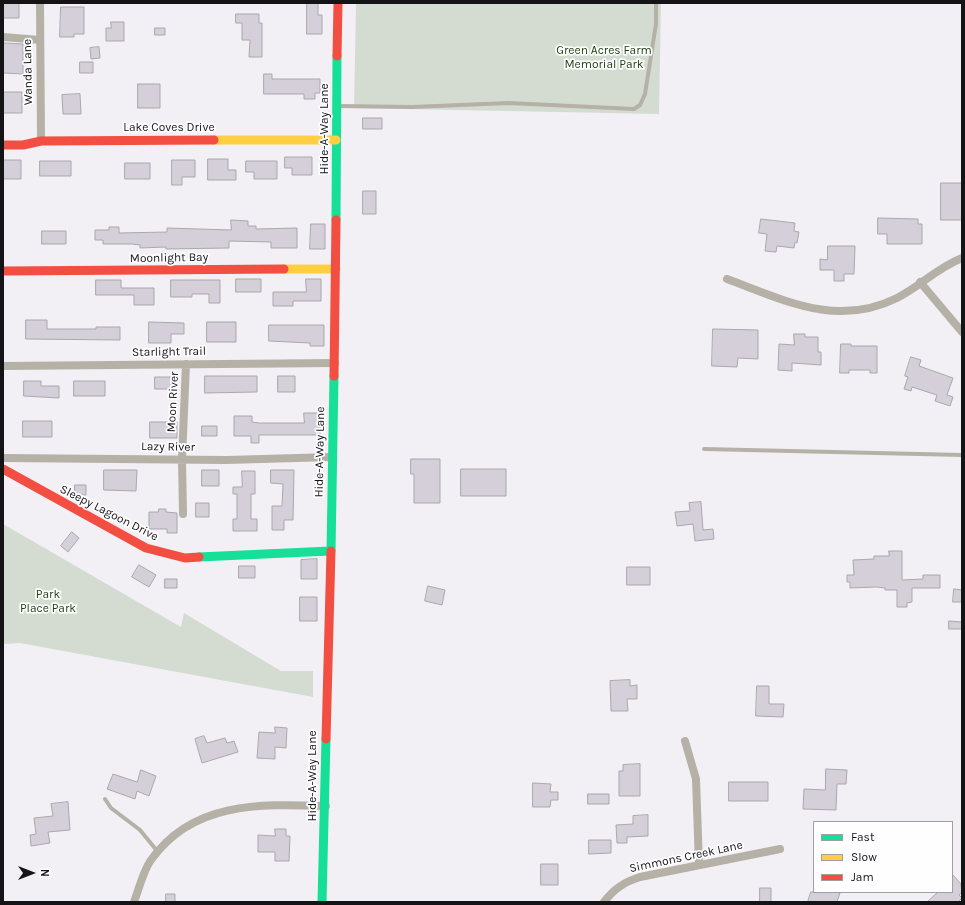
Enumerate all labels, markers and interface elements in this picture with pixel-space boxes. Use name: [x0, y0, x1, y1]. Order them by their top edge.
street label: Wanda Lane: [20, 39, 36, 105]
park label: Green Acres Farm Memorial Park: [556, 44, 652, 72]
street label: Hide-A-Way Lane: [318, 83, 332, 175]
street label: Lake Coves Drive: [123, 121, 215, 135]
street label: Moonlight Bay: [130, 250, 208, 266]
street label: Starlight Trail: [132, 344, 206, 360]
street label: Moon River: [164, 371, 182, 433]
street label: Hide-A-Way Lane: [312, 406, 328, 498]
street label: Lazy River: [141, 439, 195, 455]
street label: Sleepy Lagoon Drive: [57, 482, 161, 544]
park label: Park Place Park: [20, 588, 76, 616]
street label: Hide-A-Way Lane: [306, 730, 320, 822]
legend: [813, 821, 953, 893]
text: Fast: [851, 830, 874, 844]
street label: Simmons Creek Lane: [628, 838, 744, 876]
text: Slow: [851, 850, 877, 864]
north arrow: [12, 853, 52, 893]
text: N: [38, 869, 51, 877]
text: Jam: [851, 870, 874, 884]

